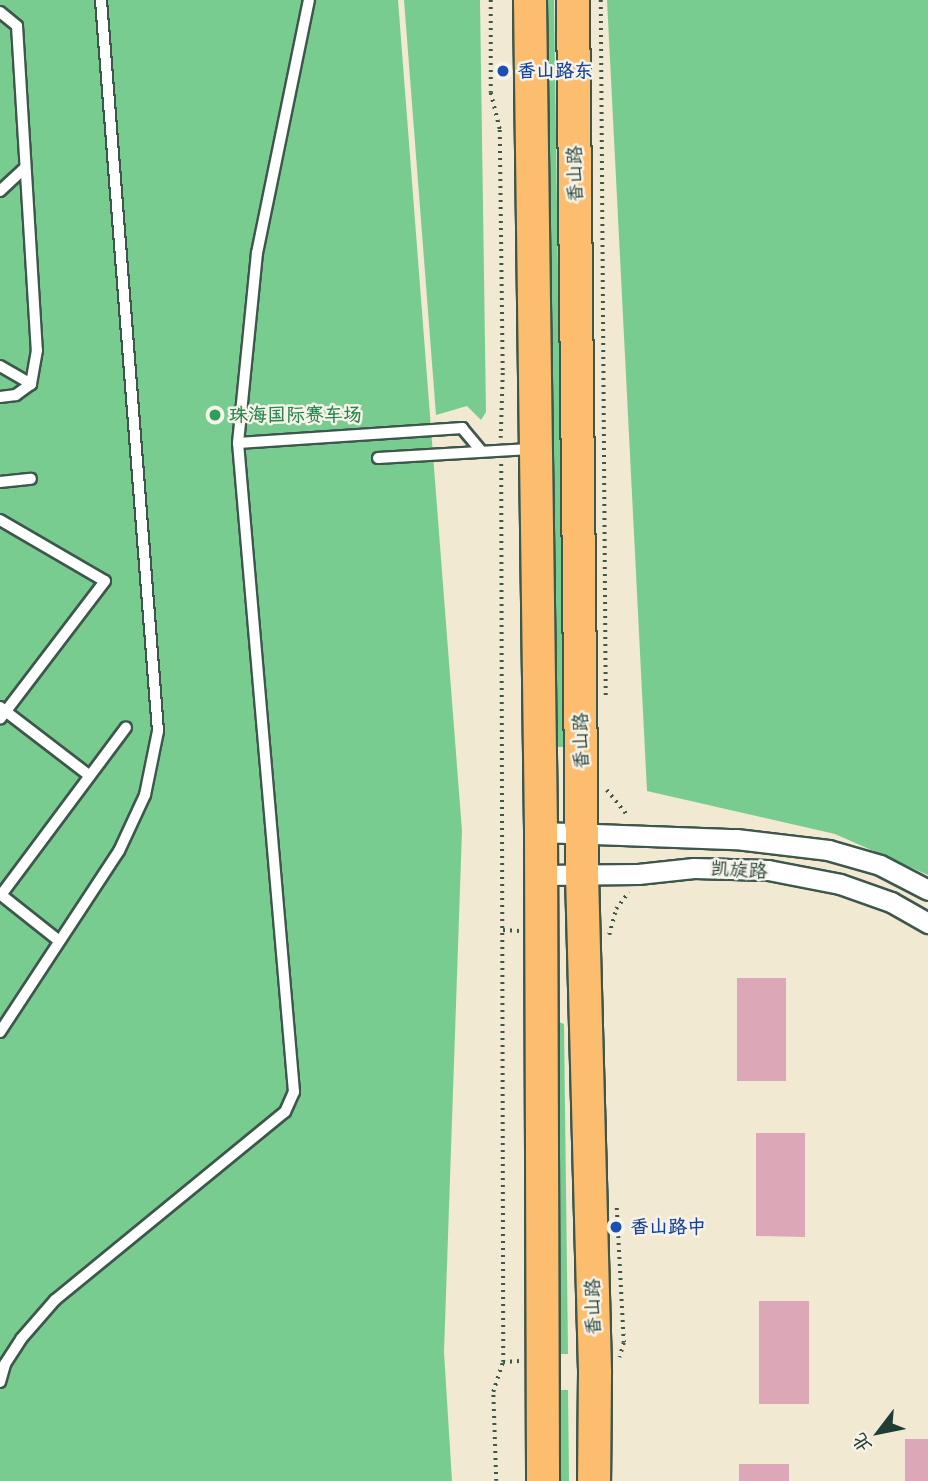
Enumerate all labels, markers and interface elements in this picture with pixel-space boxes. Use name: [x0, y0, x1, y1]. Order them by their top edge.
place label: 香山路东: [517, 60, 593, 82]
marker: 香山路东: [495, 63, 511, 79]
street label: 香山路: [563, 145, 587, 203]
place label: 珠海国际赛车场: [229, 404, 362, 426]
marker: 珠海国际赛车场: [207, 407, 223, 423]
street label: 香山路: [569, 712, 593, 770]
street label: 凯旋路: [710, 857, 768, 883]
place label: 香山路中: [630, 1216, 706, 1238]
marker: 香山路中: [608, 1219, 624, 1235]
street label: 香山路: [581, 1278, 605, 1336]
north arrow: [844, 1397, 914, 1467]
text: 北: [845, 1428, 877, 1458]

